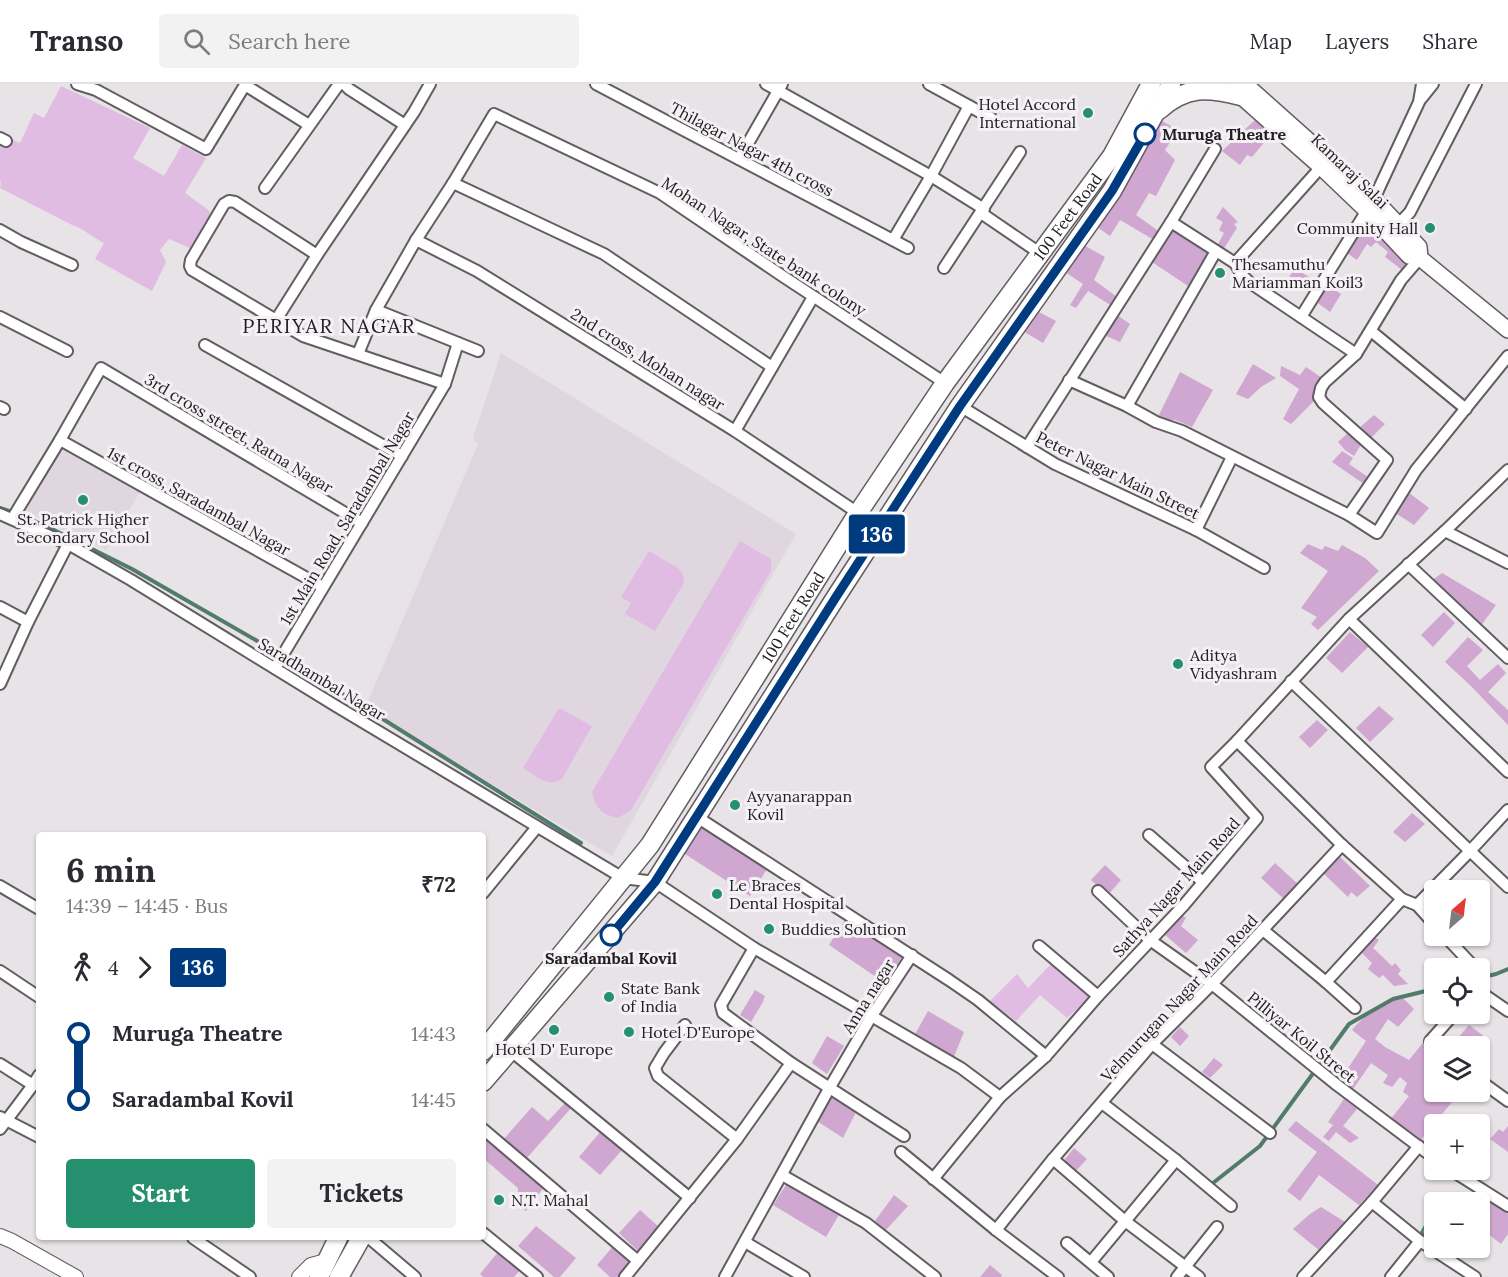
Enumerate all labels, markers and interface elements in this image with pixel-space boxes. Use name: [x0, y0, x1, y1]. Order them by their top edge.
search box: [159, 14, 579, 68]
text: Transo: [30, 23, 123, 59]
icon: search: [180, 25, 213, 58]
text: Search here: [228, 27, 351, 55]
text: Map: [1249, 28, 1292, 55]
text: Layers: [1325, 28, 1389, 55]
text: Share: [1422, 28, 1478, 55]
place label: Hotel Accord International: [978, 94, 1076, 132]
street label: Thilagar Nagar 4th cross: [667, 97, 837, 201]
marker: Hotel Accord International: [1081, 106, 1095, 120]
marker: Muruga Theatre: [1134, 123, 1156, 145]
place label: Muruga Theatre: [1162, 124, 1286, 144]
street label: Kamaraj Salai: [1307, 129, 1393, 213]
street label: 100 Feet Road: [1029, 169, 1106, 264]
street label: Mohan Nagar, State bank colony: [658, 172, 870, 320]
place label: Community Hall: [1297, 218, 1418, 238]
marker: Community Hall: [1423, 221, 1437, 235]
place label: Thesamuthu Mariamman Koil3: [1232, 254, 1363, 292]
marker: Thesamuthu Mariamman Koil3: [1213, 266, 1227, 280]
street label: 2nd cross, Mohan nagar: [567, 303, 729, 415]
district label: PERIYAR NAGAR: [242, 313, 416, 338]
street label: 3rd cross street, Ratna Nagar: [141, 369, 337, 497]
street label: 1st Main Road, Saradambal Nagar: [275, 408, 419, 628]
street label: Peter Nagar Main Street: [1033, 427, 1204, 524]
street label: 1st cross, Saradambal Nagar: [104, 442, 294, 560]
marker: St. Patrick Higher Secondary School: [76, 493, 90, 507]
place label: St. Patrick Higher Secondary School: [16, 509, 150, 547]
line badge: 136: [842, 514, 912, 554]
text: 136: [861, 521, 893, 548]
street label: 100 Feet Road: [757, 568, 829, 666]
street label: Saradhambal Nagar: [255, 633, 389, 725]
place label: Aditya Vidyashram: [1189, 645, 1277, 683]
marker: Aditya Vidyashram: [1171, 657, 1185, 671]
place label: Ayyanarappan Kovil: [746, 786, 853, 824]
marker: Ayyanarappan Kovil: [728, 798, 742, 812]
street label: Sathya Nagar Main Road: [1108, 813, 1244, 961]
text: 6 min: [66, 849, 156, 891]
text: ₹72: [421, 870, 456, 898]
place label: Le Braces Dental Hospital: [729, 875, 844, 913]
north arrow: [1424, 880, 1490, 946]
map controls: [1424, 880, 1490, 1258]
marker: Le Braces Dental Hospital: [710, 887, 724, 901]
text: 14:39 – 14:45 · Bus: [66, 893, 228, 918]
street label: Velmurugan Nagar Main Road: [1096, 910, 1262, 1086]
place label: Buddies Solution: [781, 919, 907, 939]
marker: Buddies Solution: [762, 922, 776, 936]
marker: Saradambal Kovil: [600, 924, 622, 946]
place label: Saradambal Kovil: [545, 948, 677, 968]
icon: walk: [66, 951, 99, 984]
icon: forward: [128, 951, 161, 984]
text: 136: [182, 954, 214, 981]
text: 4: [108, 955, 119, 980]
street label: Anna nagar: [837, 955, 899, 1038]
button: locate: [1424, 958, 1490, 1024]
place label: State Bank of India: [621, 978, 700, 1016]
street label: Pilliyar Koil Street: [1244, 987, 1361, 1087]
marker: State Bank of India: [602, 990, 616, 1004]
text: Muruga Theatre: [112, 1019, 283, 1047]
text: 14:43: [411, 1021, 456, 1046]
place label: Hotel D'Europe: [641, 1022, 755, 1042]
marker: Hotel D' Europe: [547, 1023, 561, 1037]
marker: Hotel D'Europe: [622, 1025, 636, 1039]
button: layers: [1424, 1036, 1490, 1102]
place label: Hotel D' Europe: [495, 1039, 613, 1059]
text: Saradambal Kovil: [112, 1085, 294, 1113]
text: 14:45: [411, 1087, 456, 1112]
button: +: [1424, 1114, 1490, 1180]
button: Start: [66, 1159, 255, 1228]
button: Tickets: [267, 1159, 456, 1228]
place label: N.T. Mahal: [511, 1190, 588, 1210]
button: −: [1424, 1192, 1490, 1258]
marker: N.T. Mahal: [492, 1193, 506, 1207]

